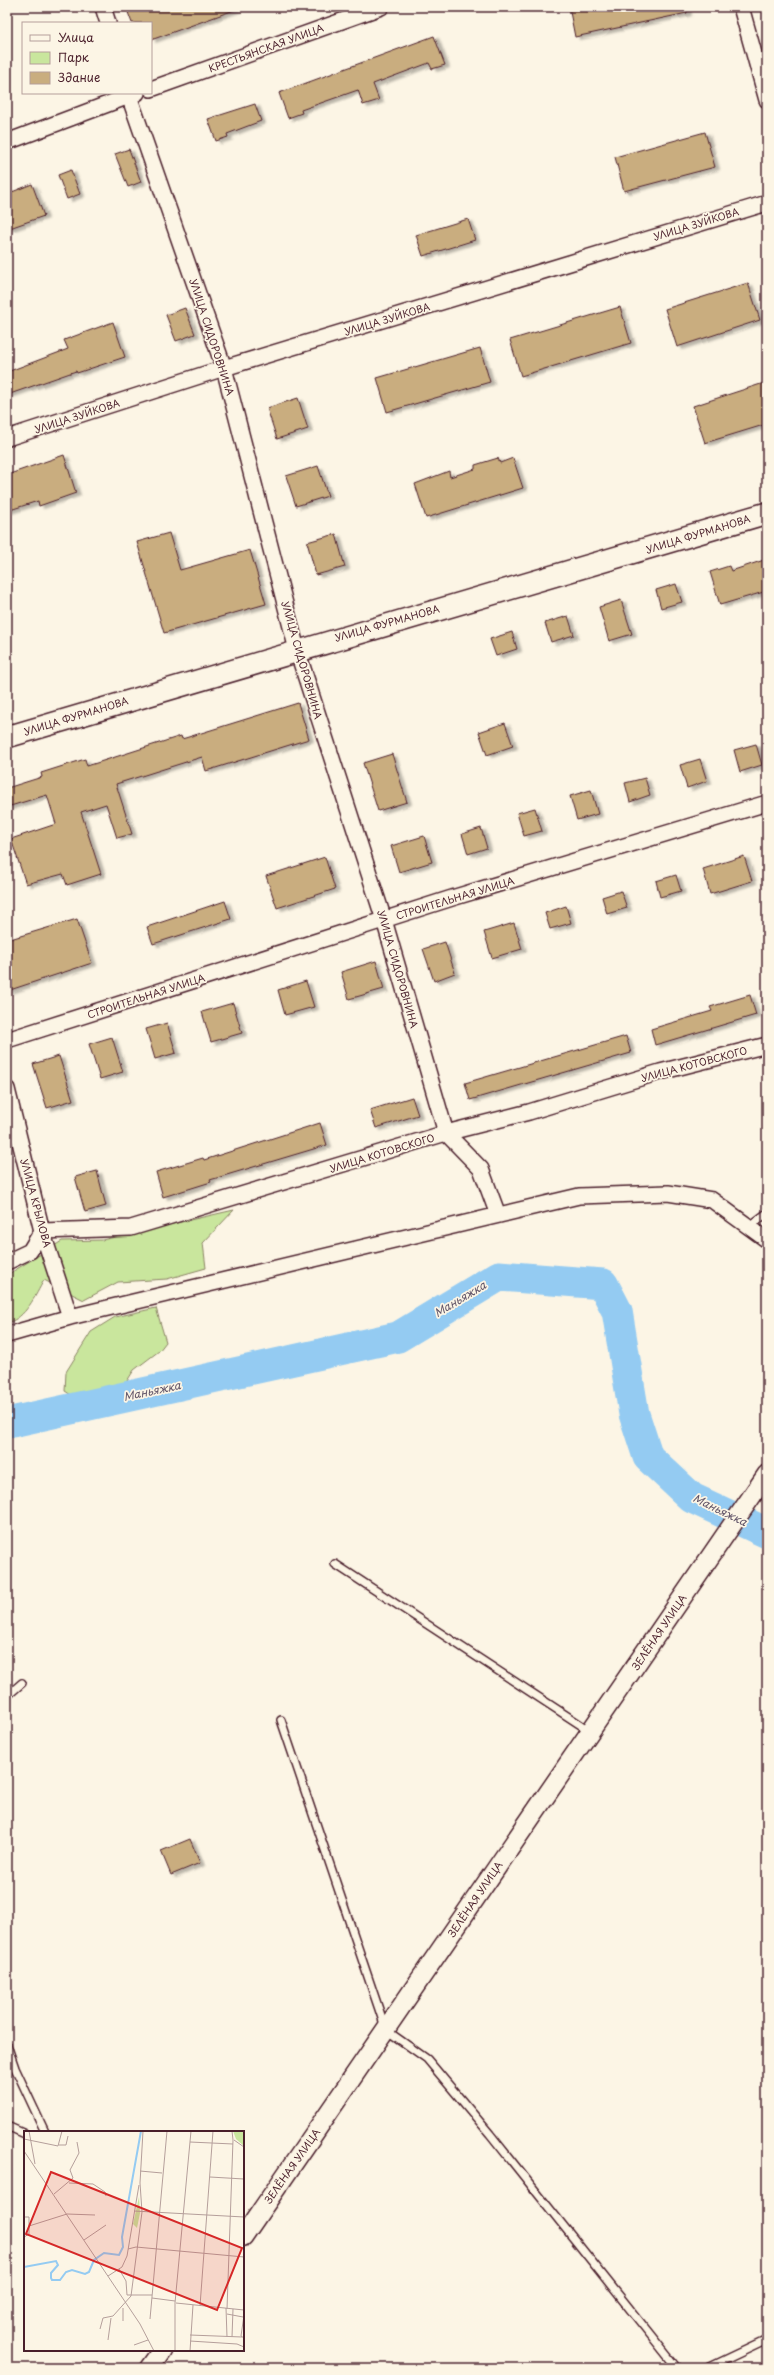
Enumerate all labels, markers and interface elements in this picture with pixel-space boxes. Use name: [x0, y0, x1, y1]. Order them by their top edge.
street label: КРЕСТЬЯНСКАЯ УЛИЦА: [206, 20, 326, 75]
legend: [22, 22, 152, 94]
text: Улица: [58, 28, 94, 46]
text: Парк: [58, 48, 90, 66]
text: Здание: [58, 68, 100, 86]
street label: УЛИЦА ЗУЙКОВА: [651, 203, 741, 244]
street label: УЛИЦА СИДОРОВНИНА: [186, 276, 239, 398]
street label: УЛИЦА ЗУЙКОВА: [342, 298, 432, 339]
street label: УЛИЦА ЗУЙКОВА: [32, 395, 121, 436]
street label: УЛИЦА ФУРМАНОВА: [644, 510, 752, 557]
street label: УЛИЦА СИДОРОВНИНА: [278, 599, 327, 721]
street label: УЛИЦА ФУРМАНОВА: [333, 600, 441, 645]
street label: УЛИЦА ФУРМАНОВА: [22, 692, 130, 739]
street label: СТРОИТЕЛЬНАЯ УЛИЦА: [394, 872, 516, 923]
street label: УЛИЦА СИДОРОВНИНА: [374, 908, 423, 1030]
street label: СТРОИТЕЛЬНАЯ УЛИЦА: [85, 969, 207, 1022]
street label: УЛИЦА КОТОВСКОГО: [639, 1042, 749, 1085]
street label: УЛИЦА КОТОВСКОГО: [327, 1129, 436, 1176]
street label: УЛИЦА КРЫЛОВА: [17, 1157, 56, 1249]
water label: Маньяжка: [430, 1276, 490, 1321]
water label: Маньяжка: [122, 1376, 183, 1405]
water label: Маньяжка: [690, 1489, 751, 1530]
street label: ЗЕЛЁНАЯ УЛИЦА: [628, 1591, 690, 1673]
street label: ЗЕЛЁНАЯ УЛИЦА: [444, 1858, 506, 1940]
street label: ЗЕЛЁНАЯ УЛИЦА: [260, 2125, 323, 2206]
inset map: [24, 2131, 244, 2351]

